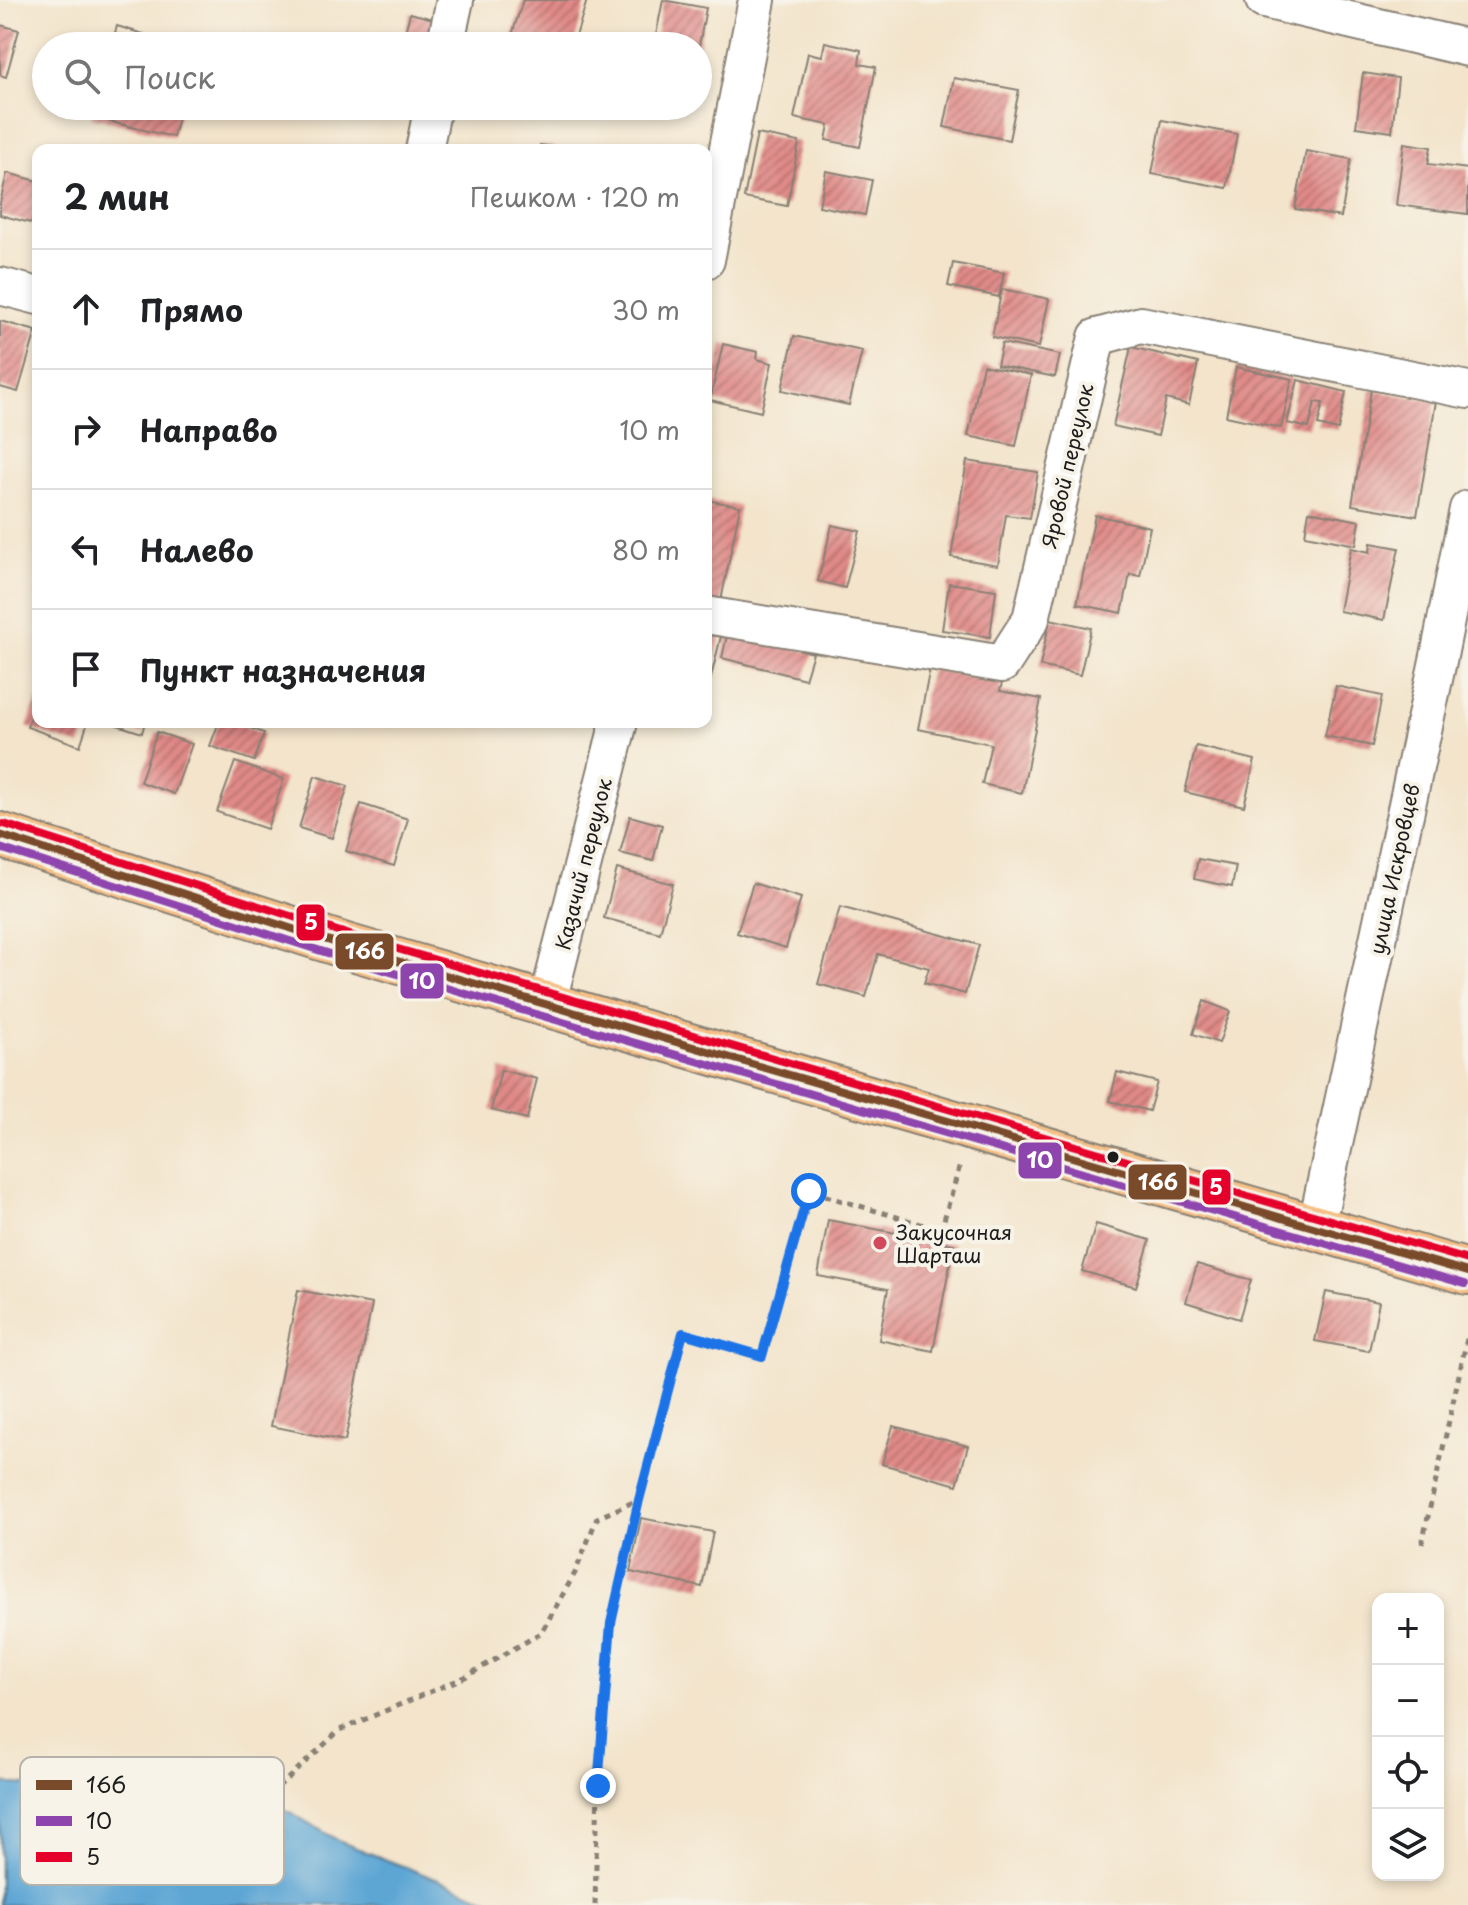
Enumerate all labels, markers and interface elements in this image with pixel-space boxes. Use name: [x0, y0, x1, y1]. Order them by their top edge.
search box: [32, 32, 712, 120]
icon: search: [60, 54, 104, 98]
text: Поиск: [124, 54, 215, 99]
text: 2 мин: [64, 170, 170, 222]
text: Пешком · 120 m: [470, 177, 680, 216]
icon: ahead: [64, 287, 108, 331]
text: Прямо: [140, 287, 243, 332]
text: 30 m: [612, 290, 680, 329]
street label: Яровой переулок: [1034, 381, 1101, 551]
icon: right: [64, 407, 108, 451]
text: Направо: [140, 407, 278, 452]
text: 10 m: [619, 410, 680, 449]
icon: left: [64, 527, 108, 571]
text: Налево: [140, 527, 254, 572]
text: 80 m: [612, 530, 680, 569]
icon: arrive: [64, 647, 108, 691]
text: Пункт назначения: [140, 647, 426, 692]
street label: Казачий переулок: [547, 775, 619, 953]
street label: улица Искровцев: [1361, 781, 1427, 957]
line badge: 5: [295, 903, 326, 942]
text: 5: [304, 904, 318, 937]
line badge: 166: [334, 932, 395, 971]
text: 166: [345, 933, 385, 966]
line badge: 10: [399, 962, 445, 1000]
text: 10: [409, 963, 435, 996]
line badge: 10: [1017, 1141, 1063, 1180]
text: 10: [1027, 1142, 1053, 1175]
unlabelled marker: [1105, 1149, 1121, 1165]
line badge: 166: [1127, 1163, 1188, 1201]
text: 166: [1138, 1164, 1178, 1197]
line badge: 5: [1201, 1168, 1232, 1206]
text: 5: [1209, 1169, 1223, 1202]
route start: [791, 1173, 827, 1209]
place label: Закусочная Шарташ: [896, 1217, 1012, 1270]
marker: Закусочная Шарташ: [871, 1234, 889, 1252]
map controls: [1372, 1593, 1444, 1881]
button: +: [1372, 1593, 1444, 1665]
button: −: [1372, 1665, 1444, 1737]
button: locate: [1372, 1737, 1444, 1809]
legend: [20, 1757, 284, 1885]
text: 166: [86, 1767, 126, 1800]
route end: [580, 1768, 616, 1804]
text: 10: [86, 1803, 112, 1836]
button: layers: [1372, 1809, 1444, 1881]
text: 5: [86, 1839, 100, 1872]

